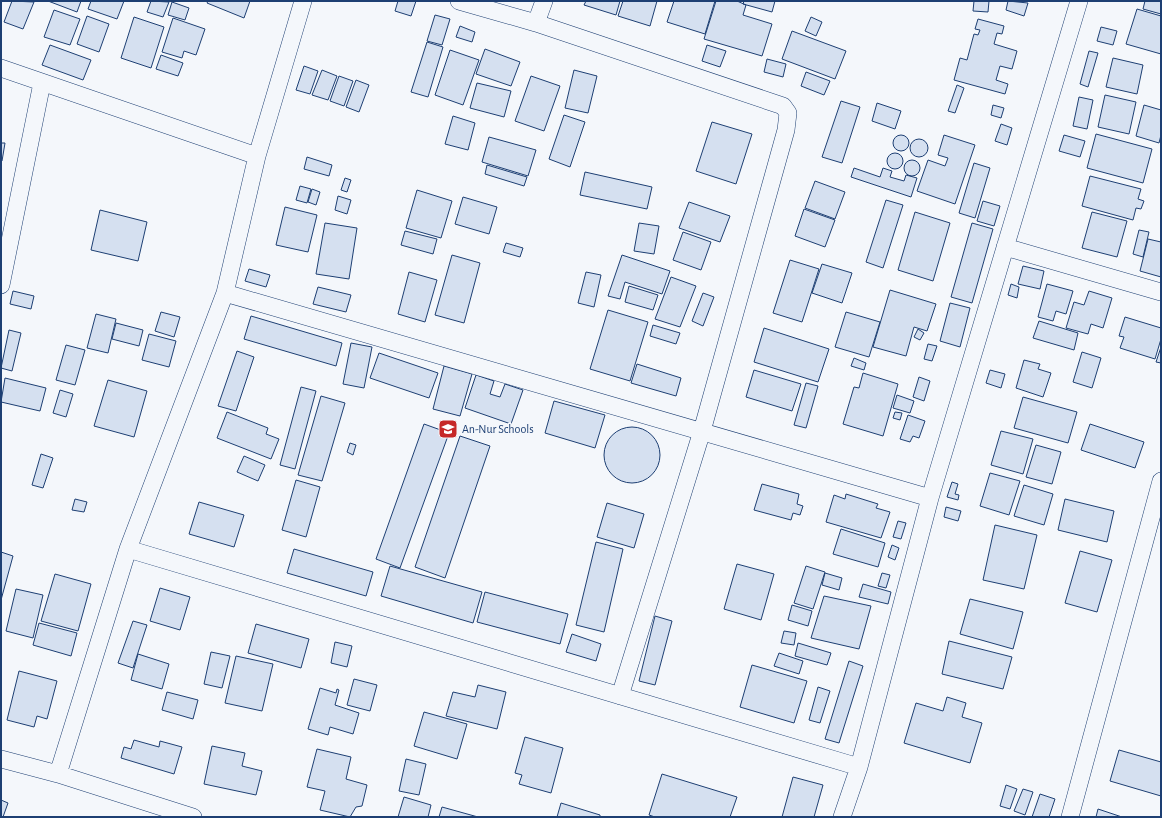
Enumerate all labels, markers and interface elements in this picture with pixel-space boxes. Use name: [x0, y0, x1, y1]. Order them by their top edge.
school or university icon: An-Nur Schools: [437, 418, 459, 440]
place label: An-Nur Schools: [462, 423, 534, 435]

